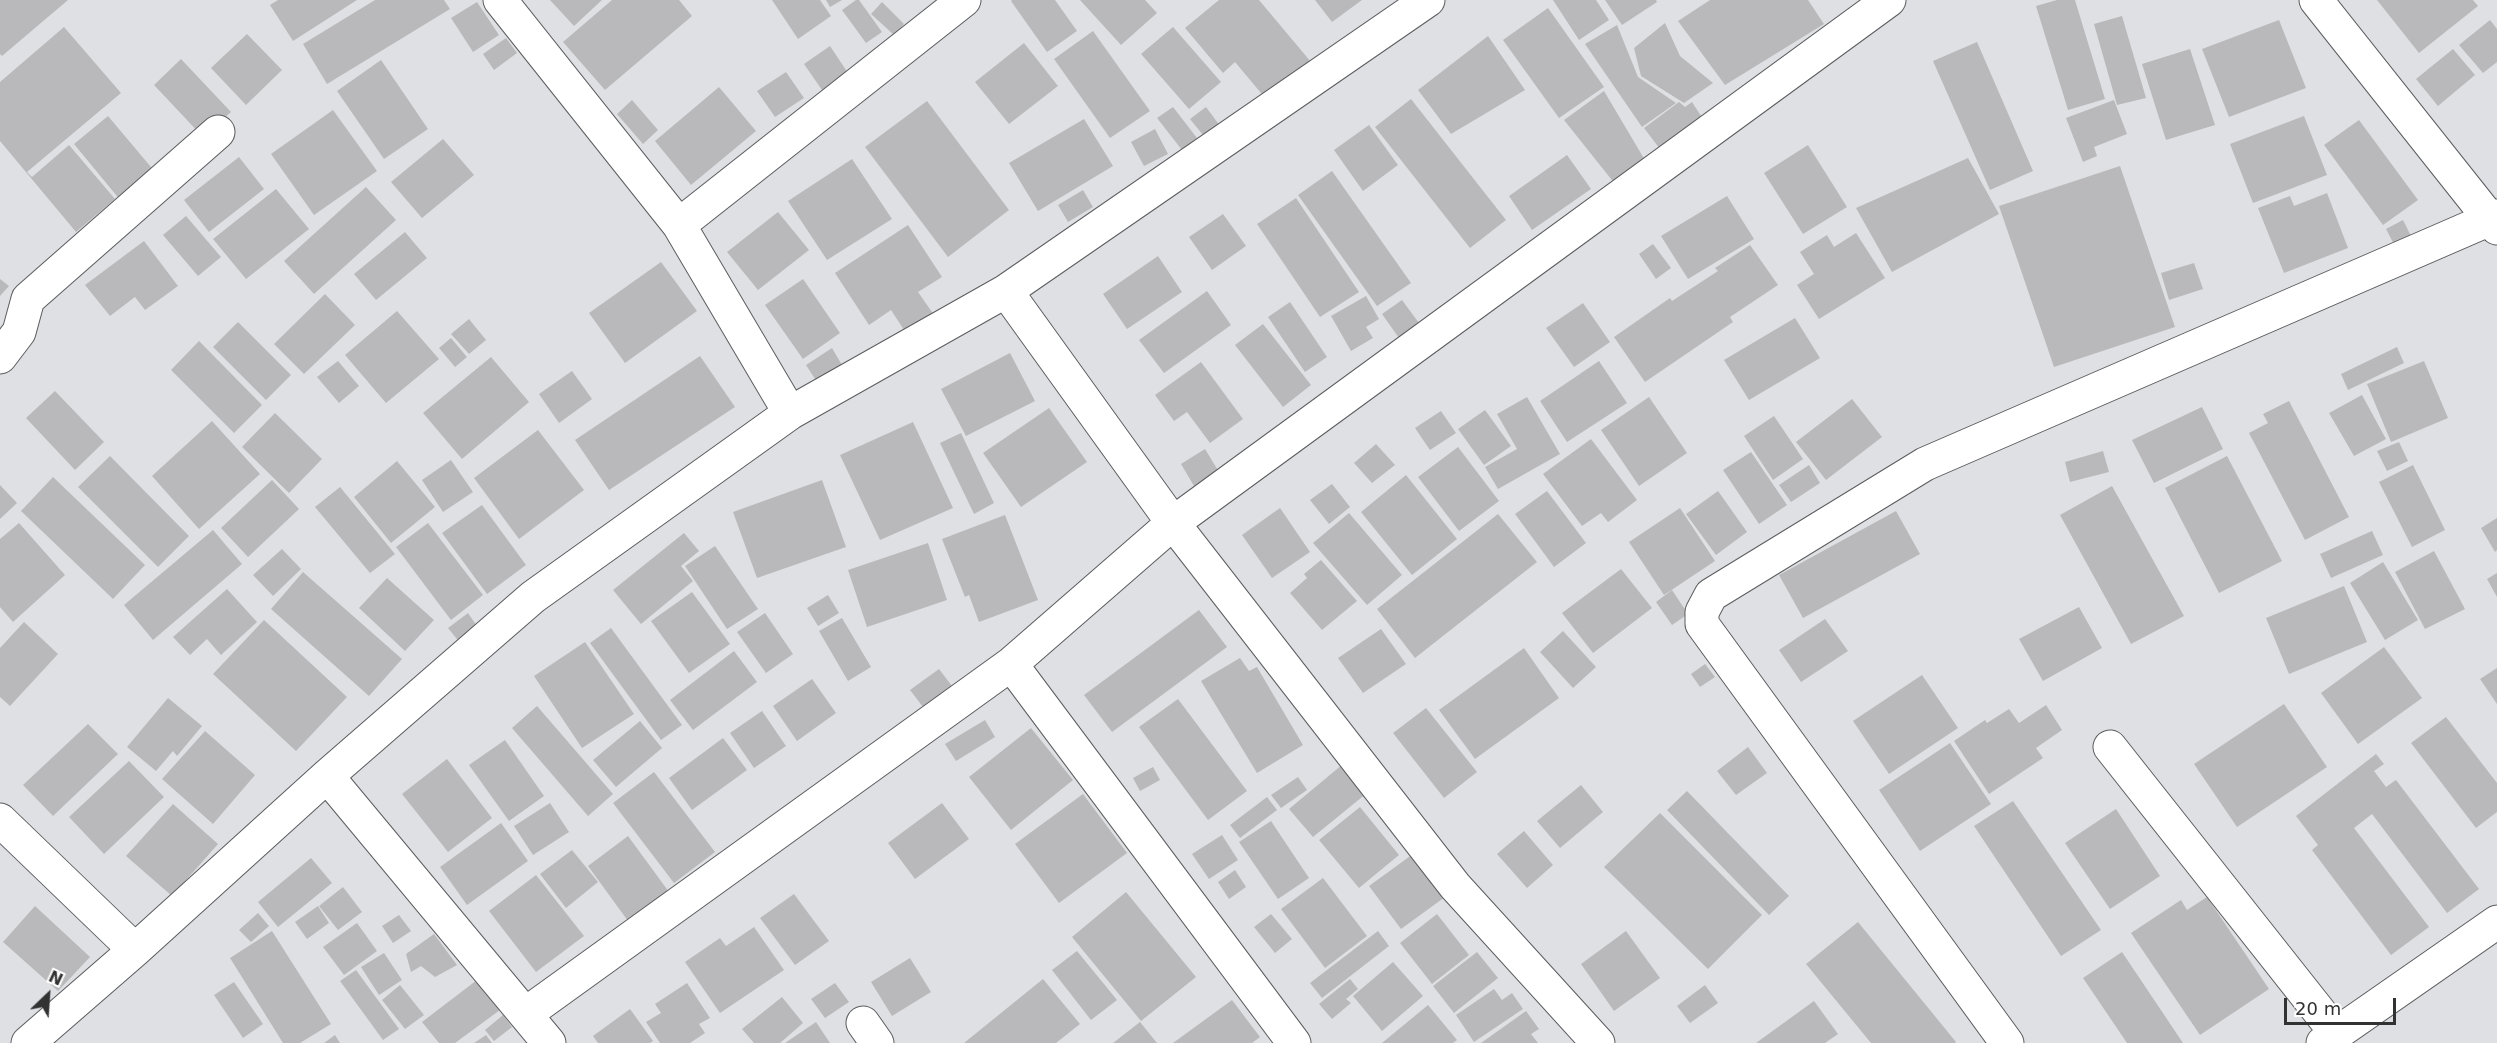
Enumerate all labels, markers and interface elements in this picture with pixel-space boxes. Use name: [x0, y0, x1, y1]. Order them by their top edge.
north arrow: [18, 965, 78, 1025]
text: N: [46, 967, 66, 990]
scale bar: [2287, 986, 2400, 1024]
text: 20 m: [2295, 998, 2341, 1019]

